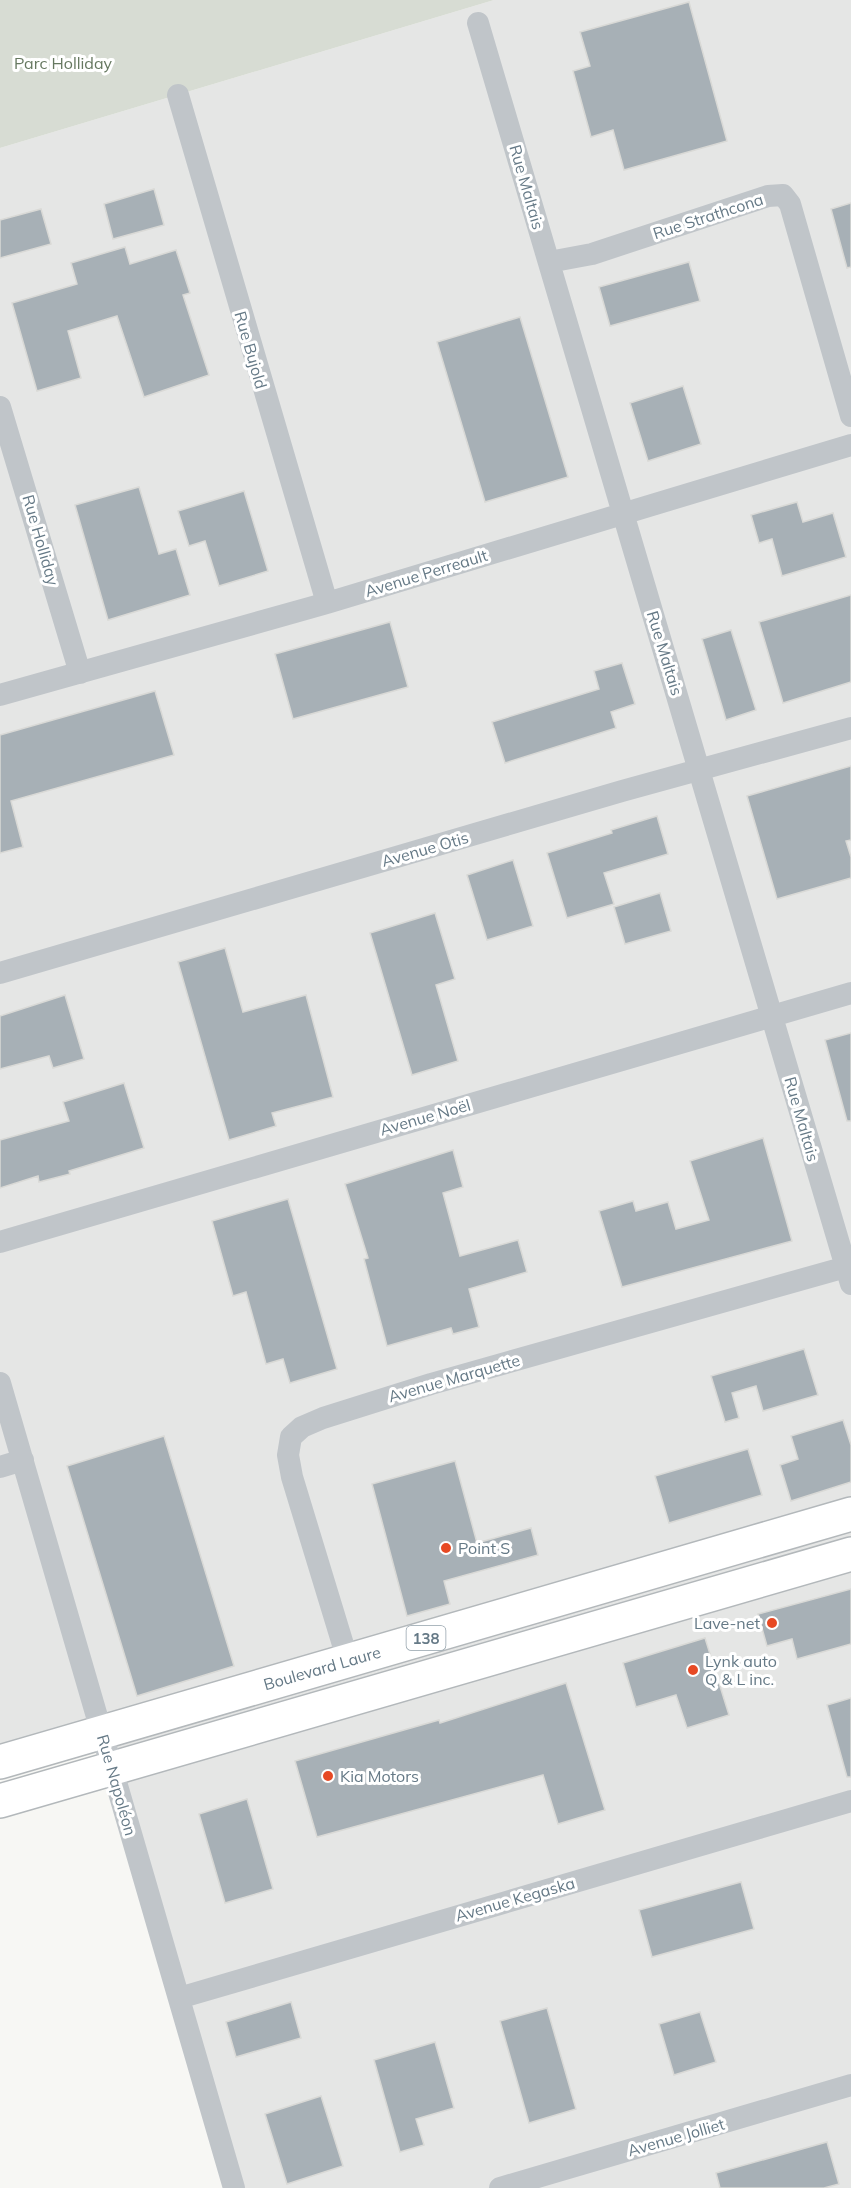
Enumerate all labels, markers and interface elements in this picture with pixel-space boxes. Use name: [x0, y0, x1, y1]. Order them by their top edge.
park label: Parc Holliday: [14, 53, 112, 73]
street label: Rue Maltais: [505, 142, 549, 232]
street label: Rue Strathcona: [650, 189, 766, 243]
street label: Rue Bujold: [230, 309, 272, 391]
street label: Rue Holliday: [18, 492, 64, 588]
street label: Avenue Perreault: [362, 545, 490, 601]
street label: Rue Maltais: [643, 608, 687, 698]
street label: Avenue Otis: [379, 827, 471, 871]
street label: Rue Maltais: [780, 1074, 824, 1164]
street label: Avenue Noël: [377, 1094, 473, 1140]
street label: Avenue Marquette: [386, 1350, 522, 1406]
place label: Point S: [458, 1538, 510, 1558]
marker: Point S: [439, 1541, 453, 1555]
place label: Lave-net: [694, 1613, 760, 1633]
marker: Lave-net: [765, 1616, 779, 1630]
road number: 138: [406, 1626, 446, 1650]
street label: Boulevard Laure: [261, 1642, 383, 1694]
place label: Lynk auto Q & L inc.: [705, 1651, 777, 1689]
marker: Lynk auto Q & L inc.: [686, 1663, 700, 1677]
street label: Rue Napoléon: [93, 1732, 141, 1838]
place label: Kia Motors: [340, 1766, 419, 1786]
marker: Kia Motors: [321, 1769, 335, 1783]
street label: Avenue Kegaska: [453, 1872, 577, 1926]
street label: Avenue Jolliet: [625, 2113, 727, 2160]

